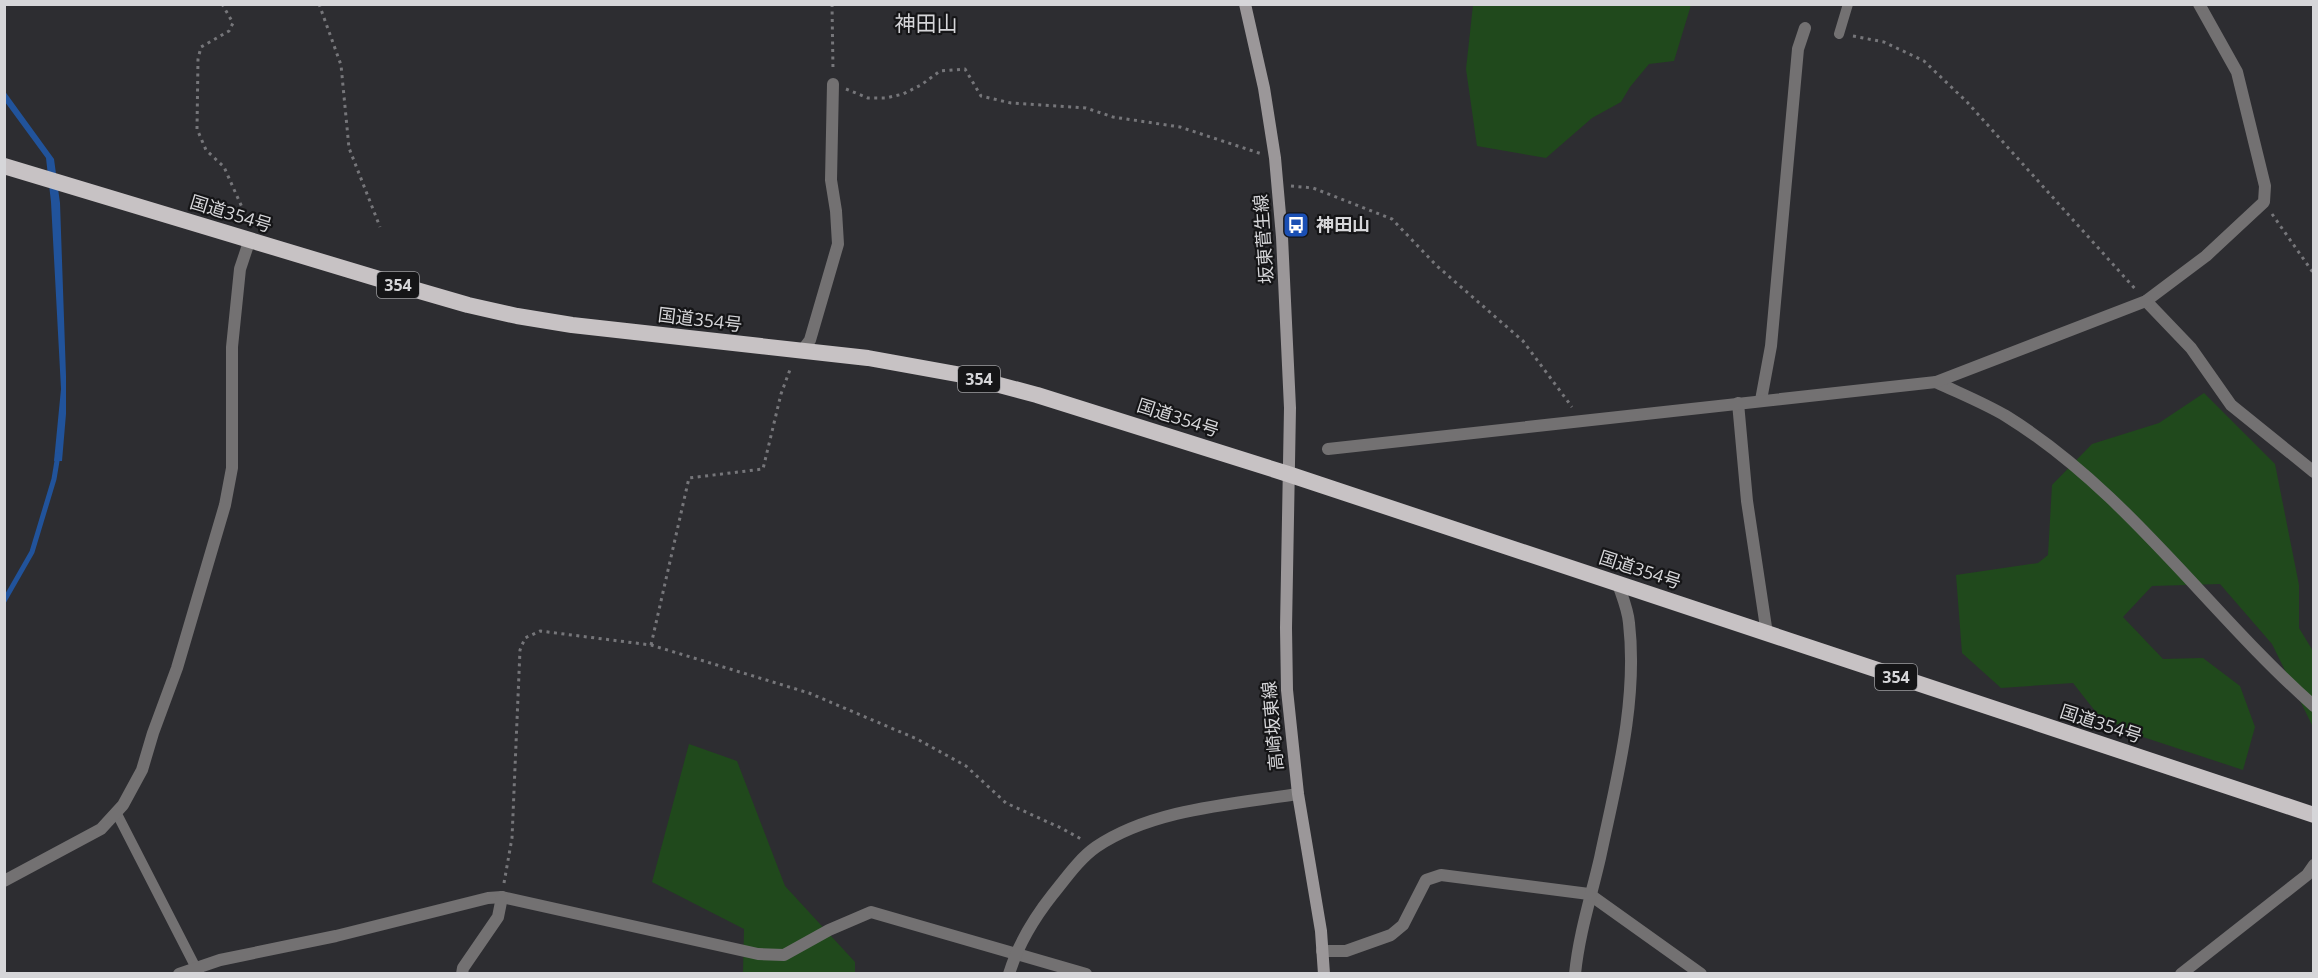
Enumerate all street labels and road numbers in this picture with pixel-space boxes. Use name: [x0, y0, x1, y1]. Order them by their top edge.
street label: 国道354号: [187, 189, 275, 237]
street label: 坂東菅生線: [1248, 193, 1278, 285]
road number: 354: [377, 272, 419, 298]
street label: 国道354号: [657, 302, 744, 336]
road number: 354: [958, 366, 1000, 392]
street label: 国道354号: [1134, 393, 1222, 442]
street label: 国道354号: [1596, 545, 1684, 594]
road number: 354: [1875, 664, 1917, 690]
street label: 高崎坂東線: [1256, 680, 1288, 772]
street label: 国道354号: [2057, 699, 2145, 748]

